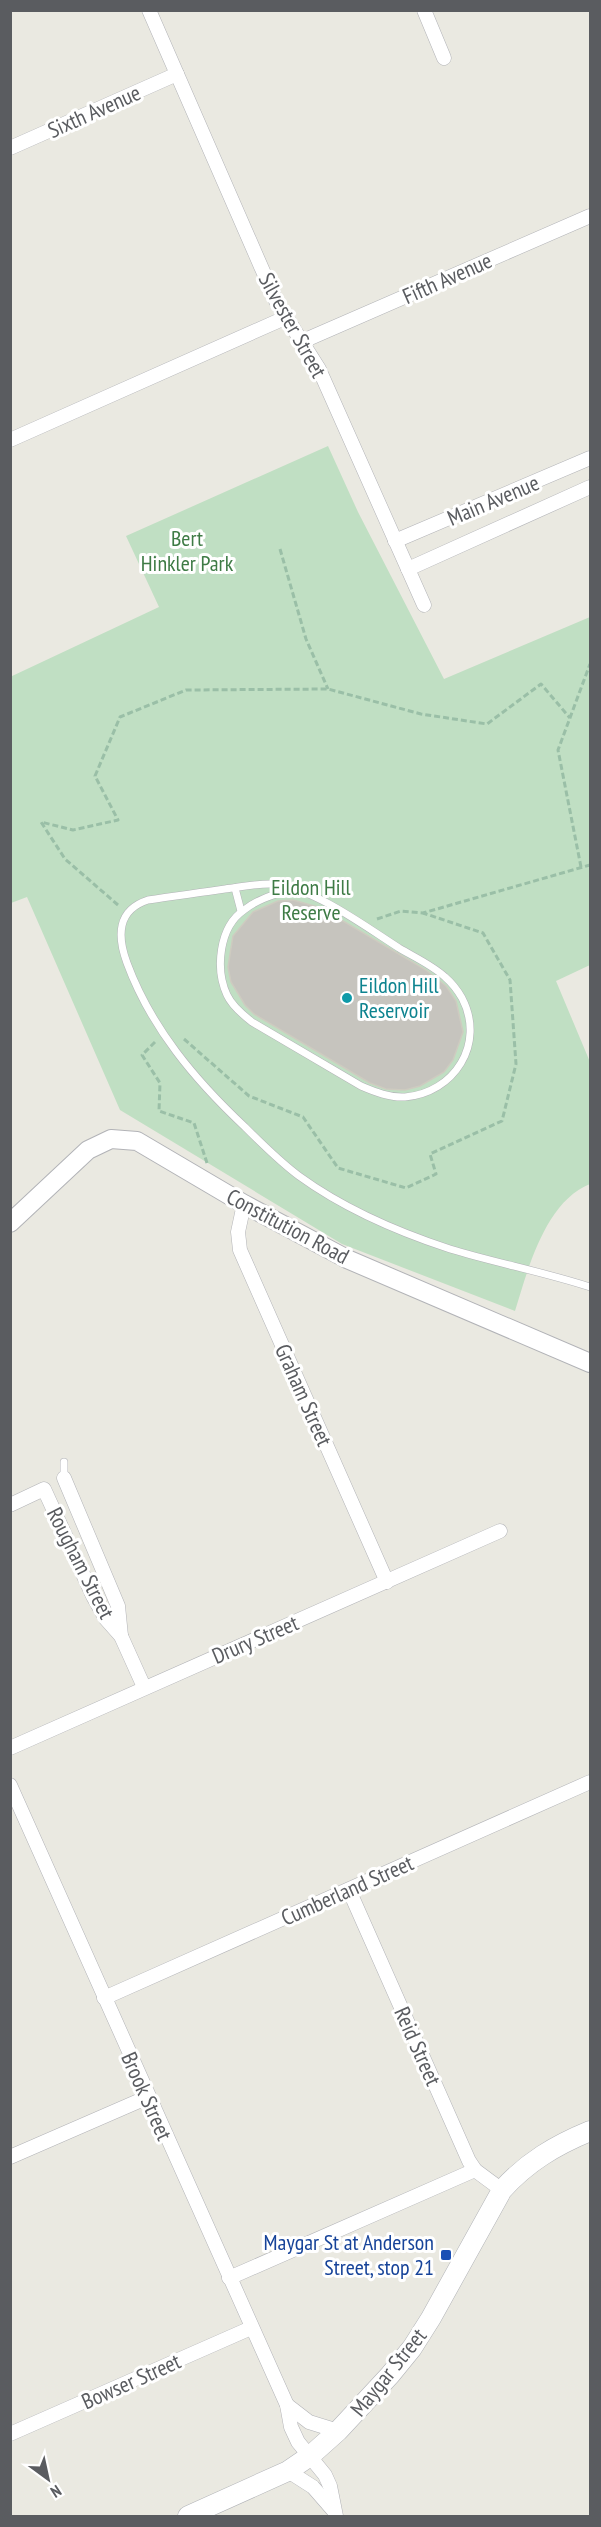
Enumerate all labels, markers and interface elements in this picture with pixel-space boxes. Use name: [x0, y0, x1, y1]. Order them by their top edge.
street label: Sixth Avenue: [43, 78, 145, 144]
street label: Fifth Avenue: [398, 246, 496, 310]
street label: Silvester Street: [253, 268, 333, 382]
street label: Main Avenue: [443, 468, 543, 532]
park label: Bert Hinkler Park: [141, 524, 234, 577]
park label: Eildon Hill Reserve: [271, 873, 352, 926]
place label: Eildon Hill Reservoir: [359, 971, 439, 1024]
marker: Eildon Hill Reservoir: [340, 991, 354, 1005]
street label: Constitution Road: [222, 1182, 354, 1270]
street label: Graham Street: [269, 1340, 339, 1450]
street label: Rougham Street: [41, 1503, 121, 1623]
street label: Drury Street: [208, 1608, 302, 1670]
street label: Cumberland Street: [277, 1848, 417, 1932]
street label: Reid Street: [388, 2002, 448, 2090]
street label: Brook Street: [115, 2048, 179, 2144]
place label: Maygar St at Anderson Street, stop 21: [264, 2228, 434, 2281]
marker: Maygar St at Anderson Street, stop 21: [439, 2248, 453, 2262]
street label: Maygar Street: [344, 2322, 432, 2422]
street label: Bowser Street: [77, 2347, 185, 2415]
north arrow: [18, 2449, 78, 2509]
text: N: [47, 2481, 65, 2502]

